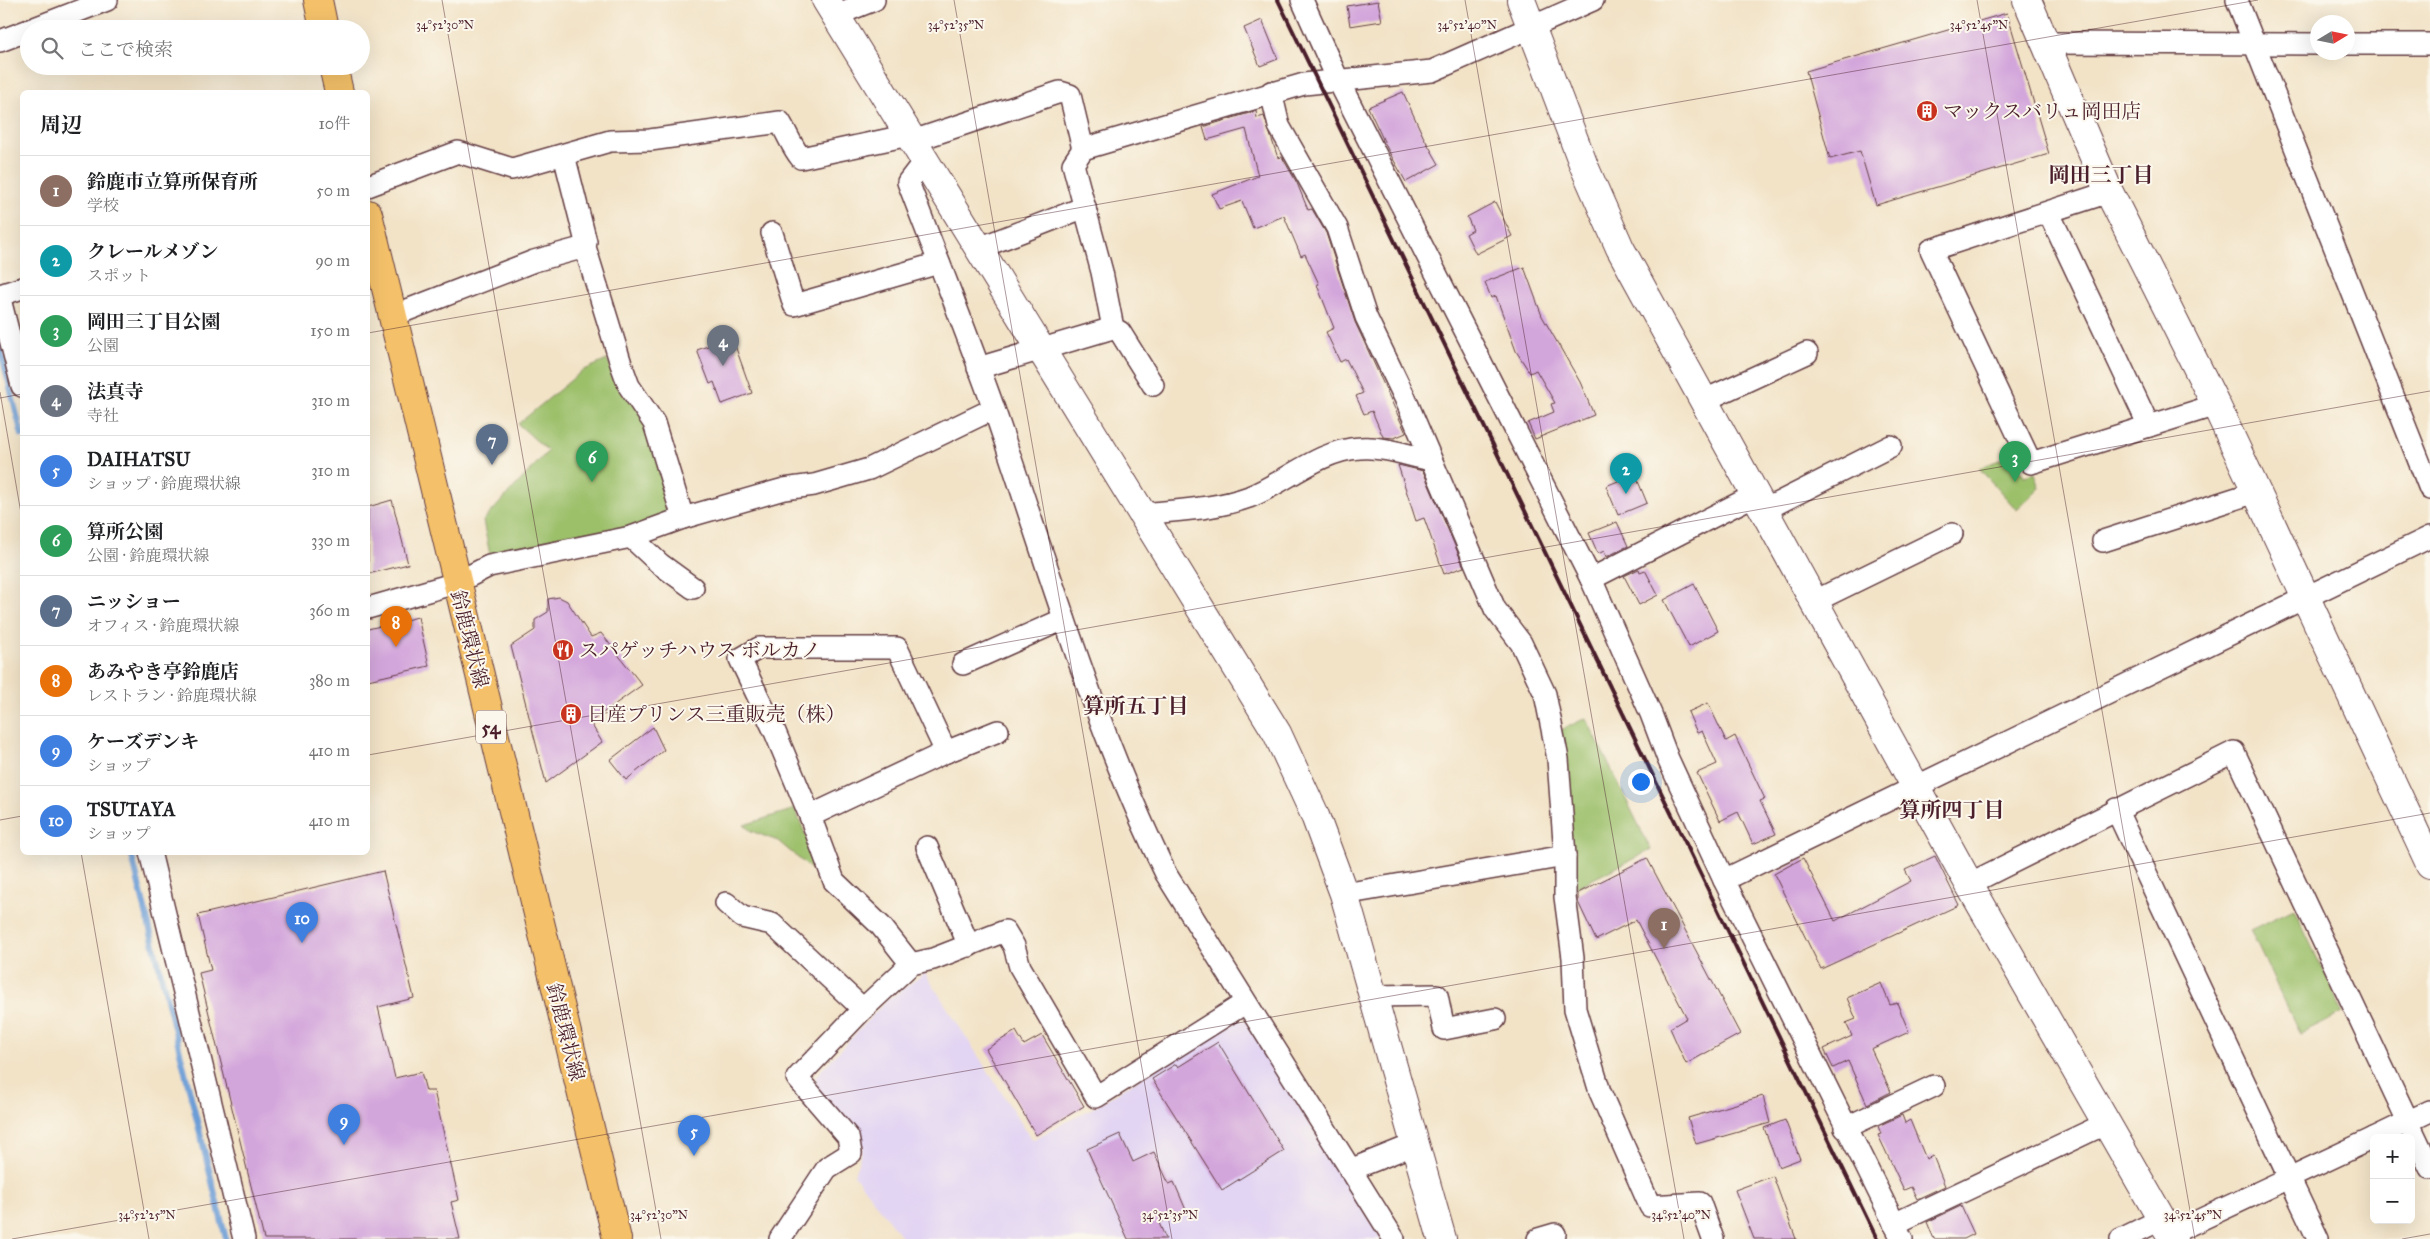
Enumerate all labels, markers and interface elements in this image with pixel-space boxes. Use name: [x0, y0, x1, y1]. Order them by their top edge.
north arrow: [2310, 15, 2355, 60]
text: 34°52'30"N: [416, 18, 474, 32]
text: 34°52'35"N: [928, 18, 984, 32]
text: 34°52'40"N: [1437, 18, 1497, 32]
text: 34°52'45"N: [1950, 18, 2008, 32]
search box: [20, 20, 370, 75]
icon: search: [38, 34, 66, 62]
text: ここで検索: [78, 38, 173, 61]
building icon: マックスバリュ岡田店: [1915, 99, 1939, 123]
place label: マックスバリュ岡田店: [1943, 99, 2141, 123]
text: 周辺: [40, 112, 82, 138]
text: 10件: [318, 114, 350, 133]
district label: 岡田三丁目: [2049, 162, 2154, 188]
text: 鈴鹿市立算所保育所: [87, 170, 258, 193]
text: 1: [53, 181, 59, 200]
text: 50 m: [316, 181, 350, 200]
text: 学校: [87, 196, 119, 215]
text: クレールメゾン: [87, 240, 218, 263]
text: 2: [52, 251, 60, 270]
text: 90 m: [315, 251, 350, 270]
text: スポット: [87, 266, 151, 285]
text: 岡田三丁目公園: [87, 310, 220, 333]
text: 3: [53, 321, 59, 340]
text: 150 m: [310, 321, 350, 340]
pin: 4: [707, 325, 739, 366]
text: 公園: [87, 336, 119, 355]
text: 法真寺: [87, 380, 144, 403]
text: 4: [52, 391, 60, 410]
text: 310 m: [311, 391, 350, 410]
text: 寺社: [87, 406, 119, 425]
pin: 7: [476, 424, 508, 465]
pin: 6: [576, 441, 608, 482]
pin: 3: [1999, 441, 2031, 482]
text: DAIHATSU: [87, 448, 190, 471]
pin: 2: [1610, 453, 1642, 494]
text: 5: [52, 461, 60, 480]
text: 310 m: [311, 461, 350, 480]
text: ショップ · 鈴鹿環状線: [87, 474, 241, 493]
text: 算所公園: [87, 520, 163, 543]
text: 6: [52, 531, 60, 550]
text: 330 m: [311, 531, 350, 550]
text: 公園 · 鈴鹿環状線: [87, 546, 209, 565]
street label: 鈴鹿環状線: [446, 588, 494, 690]
text: ニッショー: [87, 590, 181, 613]
text: 7: [52, 601, 60, 620]
text: 360 m: [309, 601, 350, 620]
pin: 8: [380, 606, 412, 647]
text: オフィス · 鈴鹿環状線: [87, 616, 240, 635]
restaurant icon: スパゲッチハウス ボルカノ: [551, 638, 575, 662]
place label: スパゲッチハウス ボルカノ: [579, 638, 821, 662]
text: あみやき亭鈴鹿店: [87, 660, 239, 683]
text: 8: [52, 671, 60, 690]
text: 380 m: [309, 671, 350, 690]
text: レストラン · 鈴鹿環状線: [87, 686, 257, 705]
district label: 算所五丁目: [1084, 693, 1189, 719]
building icon: 日産プリンス三重販売（株）: [559, 702, 583, 726]
place label: 日産プリンス三重販売（株）: [587, 702, 846, 726]
road number: 54: [476, 710, 506, 744]
text: ケーズデンキ: [87, 730, 199, 753]
text: 9: [52, 741, 60, 760]
text: 410 m: [309, 741, 350, 760]
text: ショップ: [87, 756, 151, 775]
your location: [1628, 769, 1654, 795]
district label: 算所四丁目: [1900, 797, 2005, 823]
text: TSUTAYA: [87, 798, 175, 821]
text: 10: [48, 811, 64, 830]
text: 410 m: [309, 811, 350, 830]
text: ショップ: [87, 824, 151, 843]
pin: 10: [286, 902, 318, 943]
pin: 1: [1648, 908, 1680, 949]
street label: 鈴鹿環状線: [542, 981, 590, 1083]
pin: 9: [328, 1104, 360, 1145]
pin: 5: [678, 1115, 710, 1156]
map controls: [2370, 1134, 2415, 1224]
button: +: [2370, 1134, 2415, 1179]
button: −: [2370, 1179, 2415, 1224]
text: 34°52'25"N: [118, 1208, 176, 1222]
text: 34°52'30"N: [630, 1208, 688, 1222]
text: 34°52'35"N: [1142, 1208, 1198, 1222]
text: 34°52'40"N: [1651, 1208, 1711, 1222]
text: 34°52'45"N: [2164, 1208, 2222, 1222]

